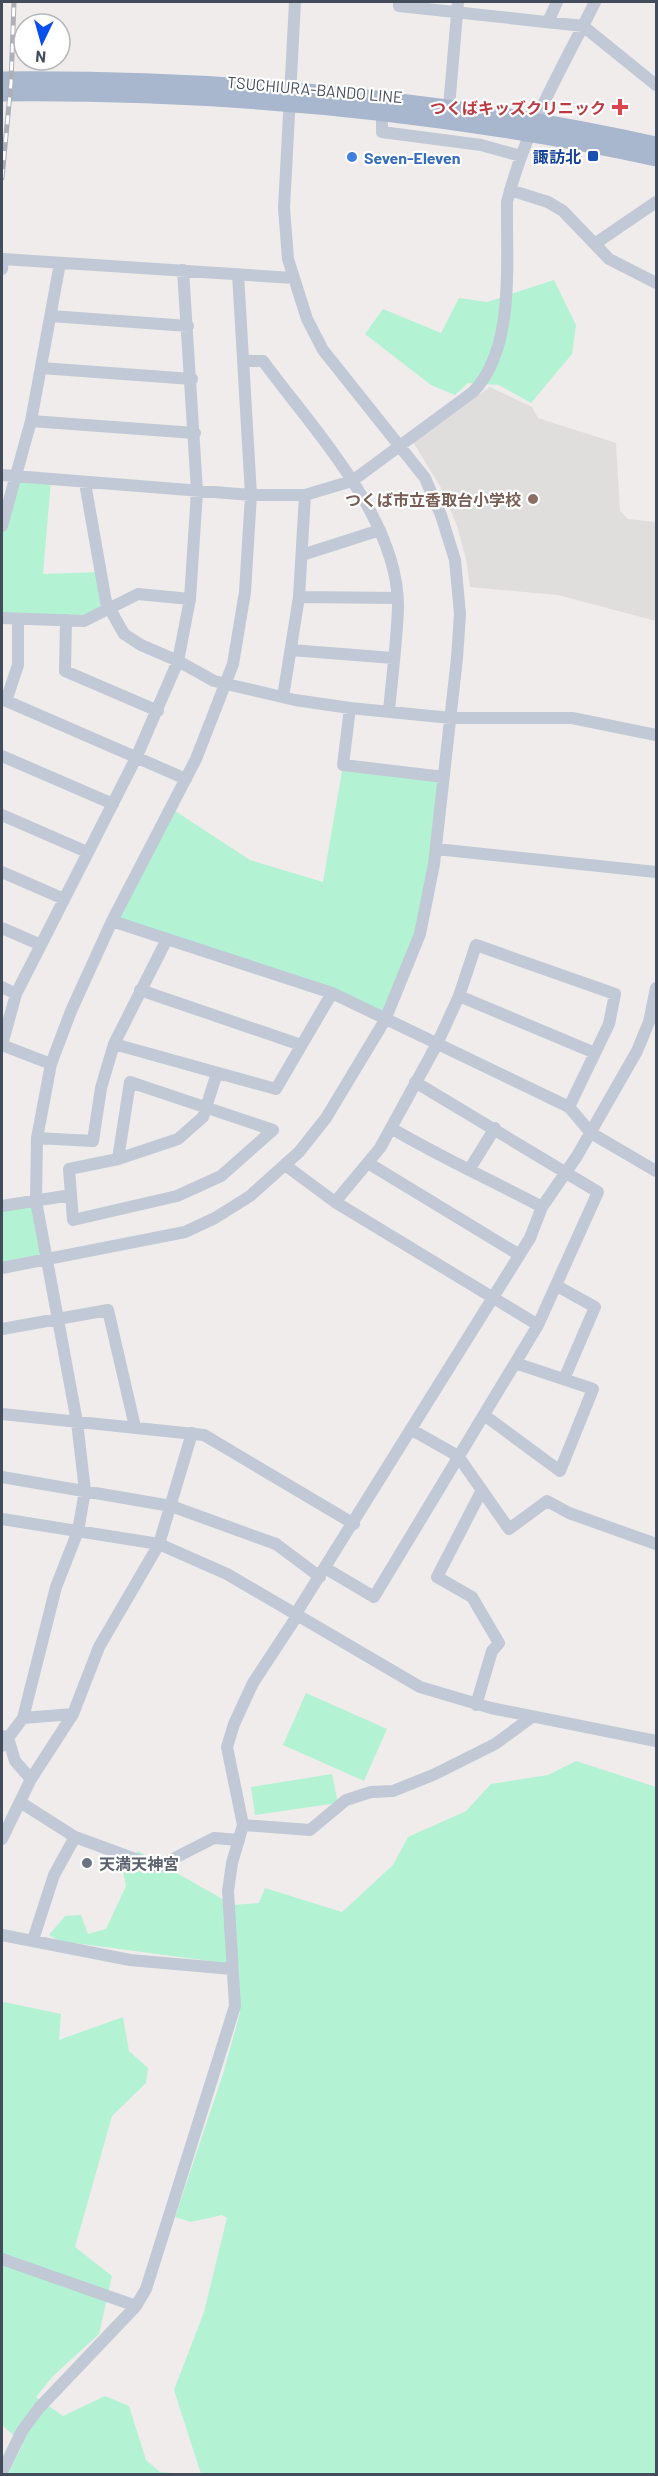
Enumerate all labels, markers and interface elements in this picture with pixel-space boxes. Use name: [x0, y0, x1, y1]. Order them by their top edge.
north arrow: [12, 12, 72, 72]
text: N: [35, 48, 47, 67]
street label: TSUCHIURA-BANDO LINE: [227, 72, 403, 106]
place label: つくばキッズクリニック: [430, 98, 606, 117]
marker: つくばキッズクリニック: [611, 98, 629, 116]
place label: 諏訪北: [533, 147, 581, 166]
place label: Seven-Eleven: [364, 148, 460, 167]
marker: 諏訪北: [586, 149, 600, 163]
marker: Seven-Eleven: [345, 150, 359, 164]
place label: つくば市立香取台小学校: [345, 490, 521, 509]
marker: つくば市立香取台小学校: [526, 492, 540, 506]
place label: 天満天神宮: [99, 1854, 179, 1873]
marker: 天満天神宮: [80, 1856, 94, 1870]

